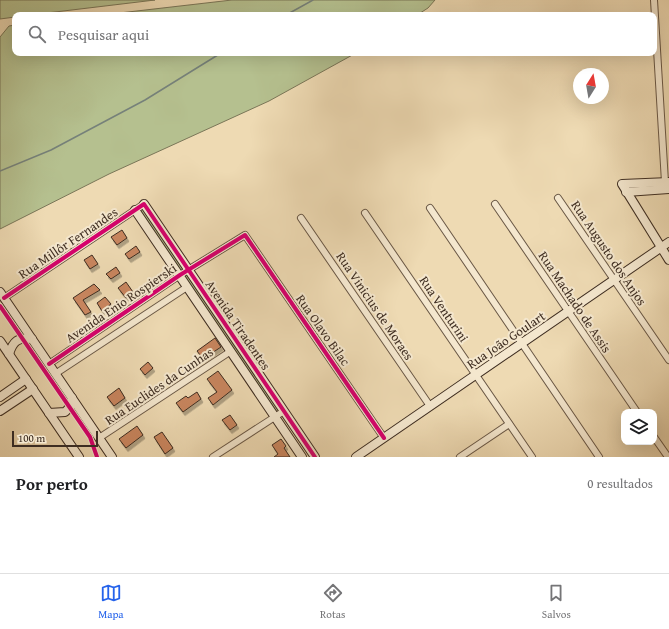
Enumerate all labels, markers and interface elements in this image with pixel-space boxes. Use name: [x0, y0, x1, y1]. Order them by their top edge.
search box: [12, 12, 657, 56]
icon: search: [26, 23, 48, 45]
text: Pesquisar aqui: [58, 24, 149, 45]
north arrow: [573, 68, 609, 104]
street label: Rua Augusto dos Anjos: [567, 197, 651, 309]
street label: Rua Millôr Fernandes: [15, 203, 121, 283]
street label: Rua Machado de Assis: [534, 247, 616, 357]
street label: Rua Vinicius de Moraes: [332, 248, 418, 364]
street label: Avenida Enio Rospierski: [62, 259, 181, 347]
street label: Rua Venturini: [415, 272, 473, 346]
street label: Avenida Tiradentes: [201, 276, 275, 374]
street label: Rua Olavo Bilac: [291, 290, 355, 370]
street label: Rua João Goulart: [463, 306, 549, 373]
street label: Rua Euclides da Cunhas: [101, 343, 217, 429]
map controls: [621, 409, 657, 445]
button: layers: [621, 409, 657, 445]
scale bar: [12, 429, 98, 448]
text: 100 m: [18, 430, 45, 446]
text: Por perto: [16, 471, 88, 496]
text: 0 resultados: [587, 474, 653, 493]
tab: Mapa: [98, 582, 124, 622]
tab: Rotas: [320, 582, 345, 622]
tab: Salvos: [542, 582, 571, 622]

